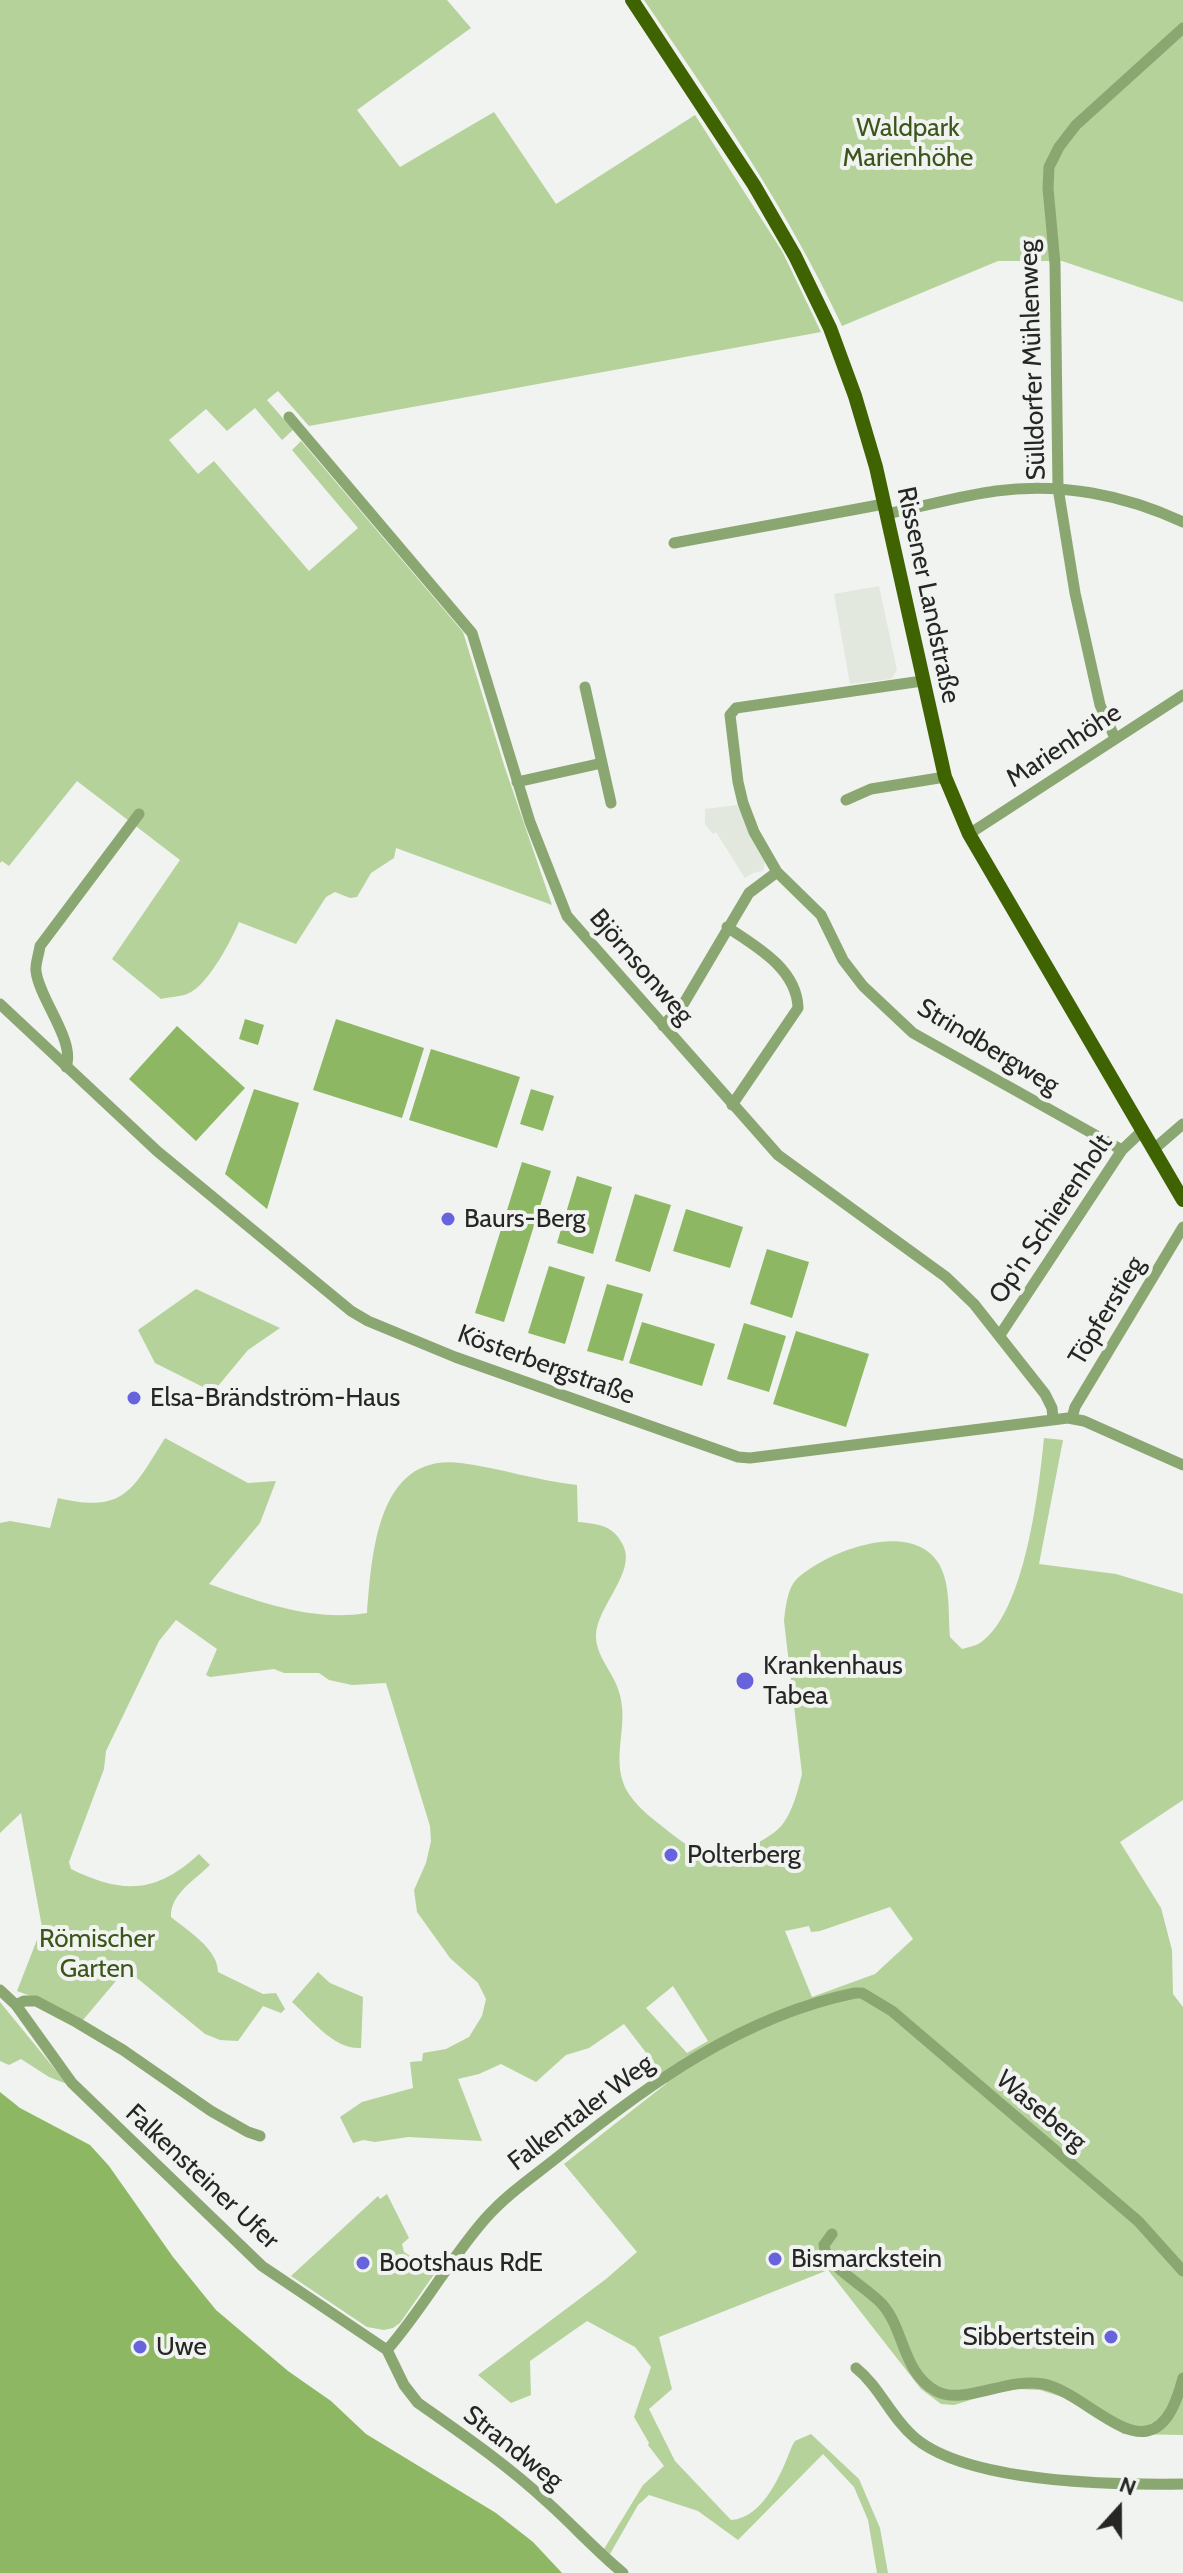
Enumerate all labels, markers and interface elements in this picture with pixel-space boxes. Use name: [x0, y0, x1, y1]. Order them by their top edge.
park label: Waldpark Marienhöhe: [843, 112, 973, 174]
street label: Sülldorfer Mühlenweg: [1013, 239, 1053, 481]
street label: Rissener Landstraße: [890, 484, 966, 706]
street label: Marienhöhe: [1001, 697, 1127, 795]
street label: Björnsonweg: [583, 903, 699, 1031]
street label: Strindbergweg: [911, 992, 1065, 1102]
street label: Op'n Schierenholt: [983, 1128, 1119, 1310]
place label: Baurs-Berg: [464, 1203, 585, 1235]
marker: Baurs-Berg: [439, 1210, 457, 1228]
street label: Töpferstieg: [1062, 1251, 1152, 1371]
street label: Kösterbergstraße: [453, 1319, 639, 1411]
place label: Elsa-Brändström-Haus: [150, 1382, 400, 1414]
marker: Elsa-Brändström-Haus: [125, 1389, 143, 1407]
place label: Krankenhaus Tabea: [763, 1650, 903, 1712]
marker: Krankenhaus Tabea: [734, 1670, 756, 1692]
place label: Polterberg: [687, 1839, 801, 1871]
marker: Polterberg: [662, 1846, 680, 1864]
park label: Römischer Garten: [39, 1923, 155, 1984]
street label: Falkentaler Weg: [502, 2048, 660, 2178]
street label: Waseberg: [989, 2064, 1093, 2158]
street label: Falkensteiner Ufer: [119, 2098, 285, 2256]
place label: Bismarckstein: [791, 2243, 942, 2275]
place label: Bootshaus RdE: [379, 2247, 543, 2279]
marker: Bismarckstein: [766, 2250, 784, 2268]
marker: Bootshaus RdE: [354, 2254, 372, 2272]
place label: Sibbertstein: [963, 2321, 1095, 2353]
marker: Sibbertstein: [1102, 2328, 1120, 2346]
place label: Uwe: [156, 2331, 207, 2363]
marker: Uwe: [131, 2338, 149, 2356]
street label: Strandweg: [457, 2399, 569, 2497]
north arrow: [1079, 2469, 1159, 2549]
text: N: [1116, 2471, 1140, 2502]

